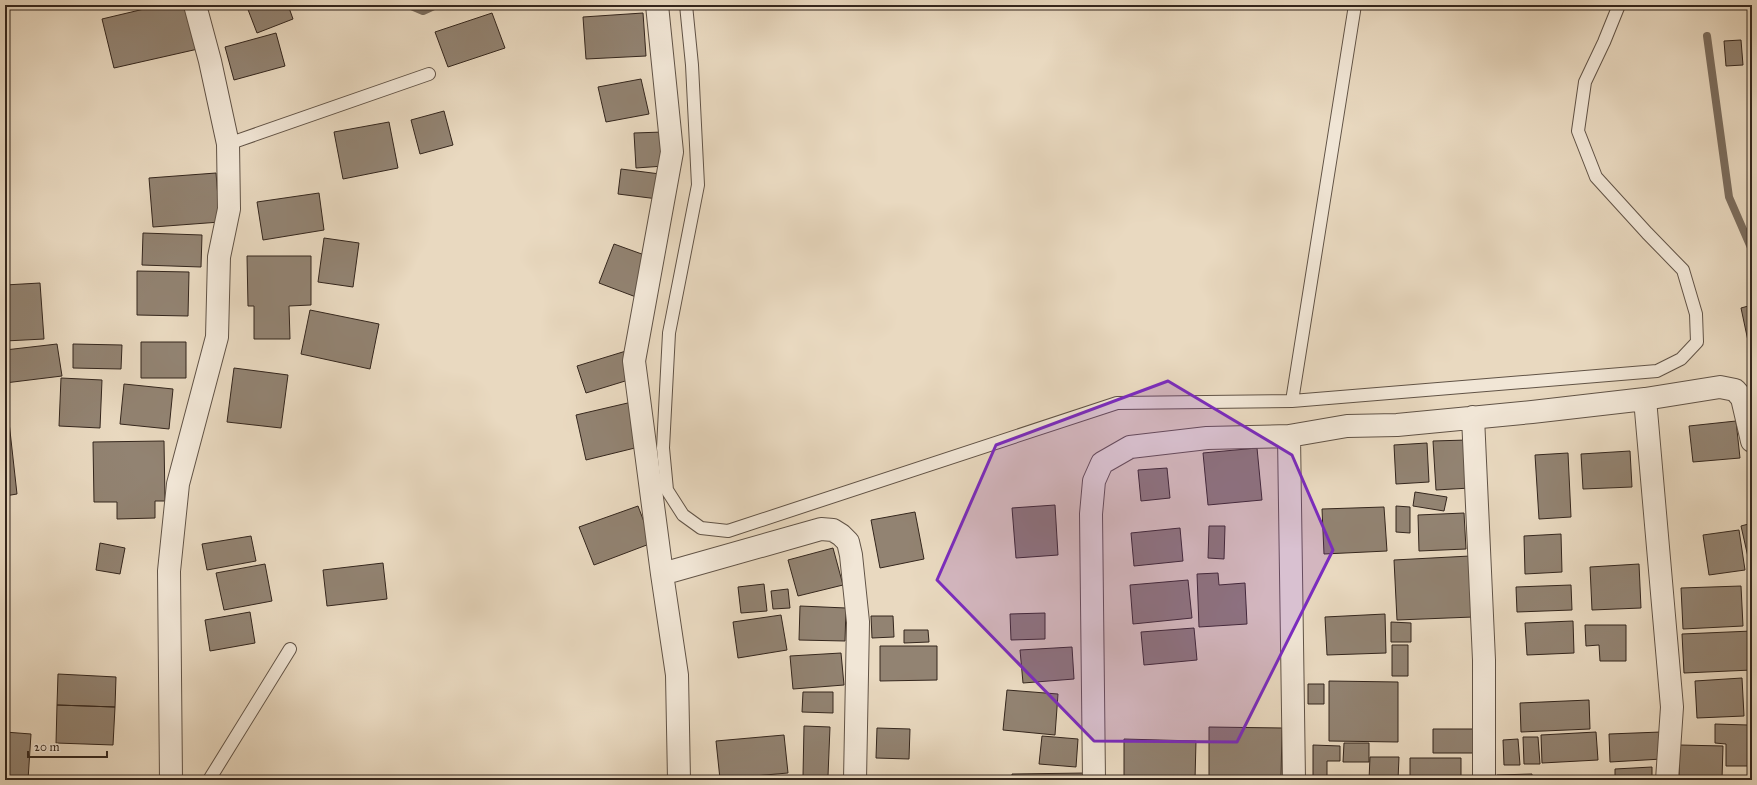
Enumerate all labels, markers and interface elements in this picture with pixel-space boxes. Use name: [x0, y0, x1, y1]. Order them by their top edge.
scale bar: [28, 733, 107, 759]
text: 20 m: [34, 740, 60, 754]

